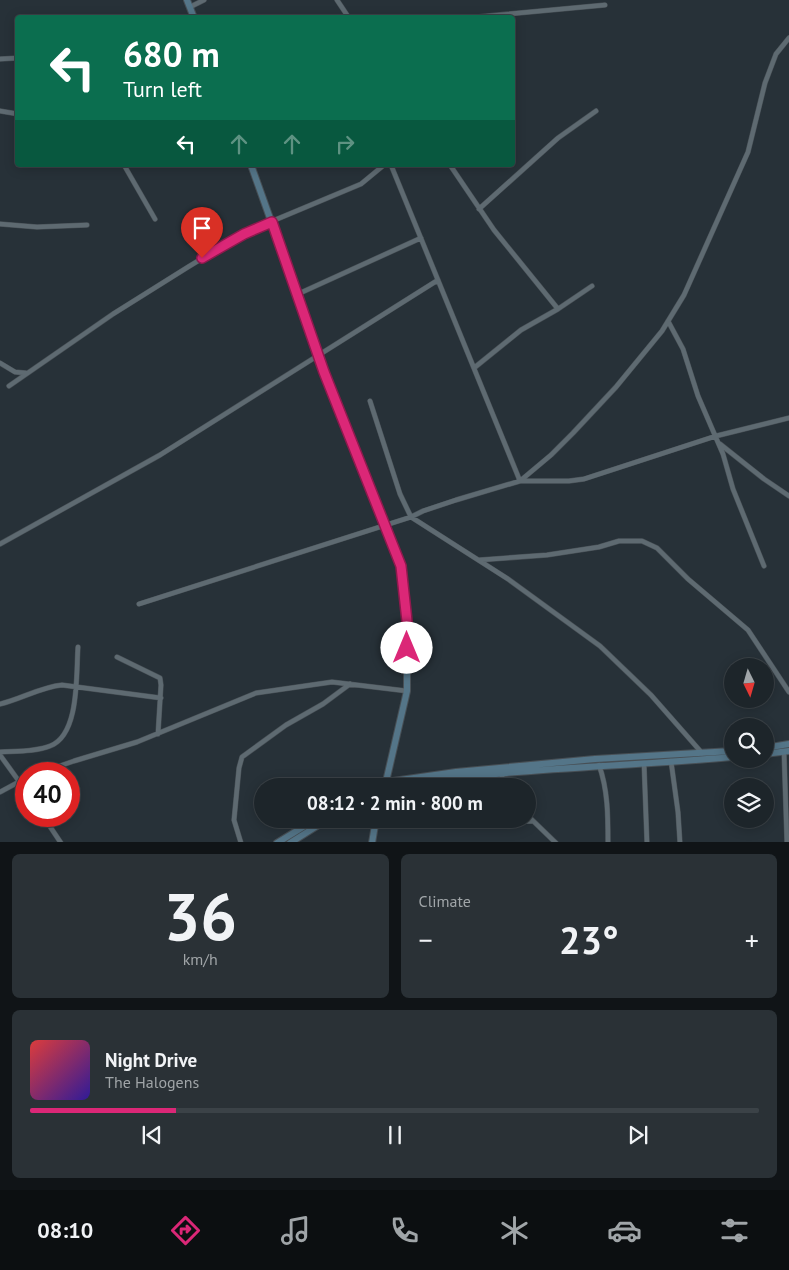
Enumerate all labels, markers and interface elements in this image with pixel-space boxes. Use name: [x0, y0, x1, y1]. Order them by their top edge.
text: 680 m: [123, 31, 220, 77]
icon: left: [40, 35, 105, 100]
text: Turn left: [123, 75, 202, 103]
icon: left: [172, 130, 200, 158]
icon: ahead: [225, 130, 253, 158]
icon: ahead: [278, 130, 306, 158]
icon: right: [331, 130, 359, 158]
pin: [181, 207, 223, 258]
icon: arrive: [188, 214, 216, 242]
position arrow: [380, 621, 432, 673]
north arrow: [724, 658, 774, 708]
map controls: [724, 658, 774, 828]
button: search: [724, 718, 774, 768]
speed limit sign: 40: [15, 762, 80, 827]
button: layers: [724, 778, 774, 828]
text: 08:12 · 2 min · 800 m: [307, 791, 483, 815]
text: 36: [163, 874, 237, 958]
text: Climate: [419, 891, 471, 911]
text: 23°: [559, 915, 619, 964]
text: −: [419, 921, 433, 958]
text: +: [745, 921, 759, 958]
text: km/h: [183, 949, 218, 969]
text: Night Drive: [105, 1048, 197, 1072]
text: The Halogens: [105, 1072, 199, 1092]
icon: previous: [138, 1121, 166, 1149]
icon: pause: [381, 1121, 409, 1149]
icon: next: [624, 1121, 652, 1149]
icon: directions: [168, 1213, 203, 1248]
icon: music: [278, 1213, 313, 1248]
icon: phone: [387, 1213, 422, 1248]
icon: climate: [497, 1213, 532, 1248]
icon: car: [607, 1213, 642, 1248]
icon: filters: [717, 1213, 752, 1248]
text: 08:10: [37, 1216, 93, 1244]

